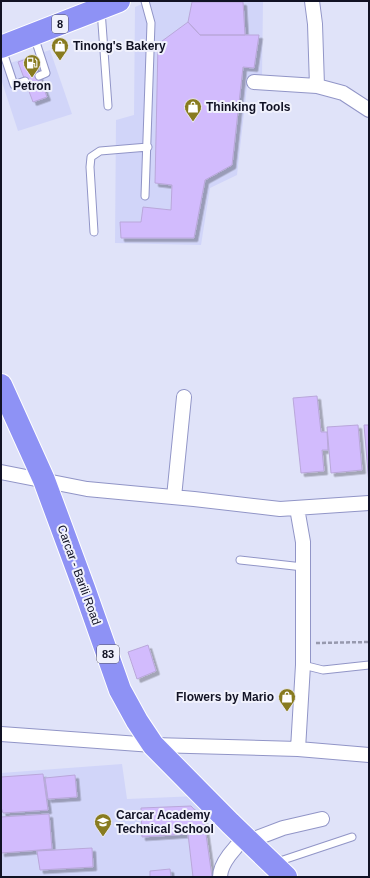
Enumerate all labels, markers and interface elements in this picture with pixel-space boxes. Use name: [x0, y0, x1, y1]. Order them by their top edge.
road number: 8: [52, 15, 68, 33]
shop icon: Tinong's Bakery: [50, 36, 70, 61]
place label: Tinong's Bakery: [73, 39, 166, 53]
fuel station icon: Petron: [22, 53, 42, 78]
place label: Petron: [13, 79, 51, 93]
shop icon: Thinking Tools: [183, 97, 203, 122]
place label: Thinking Tools: [206, 100, 291, 114]
street label: Carcar - Barili Road: [54, 523, 104, 627]
road number: 83: [97, 645, 119, 663]
shop icon: Flowers by Mario: [277, 687, 297, 712]
place label: Flowers by Mario: [176, 690, 274, 704]
place label: Carcar Academy Technical School: [116, 808, 214, 836]
school or university icon: Carcar Academy Technical School: [93, 812, 113, 837]

